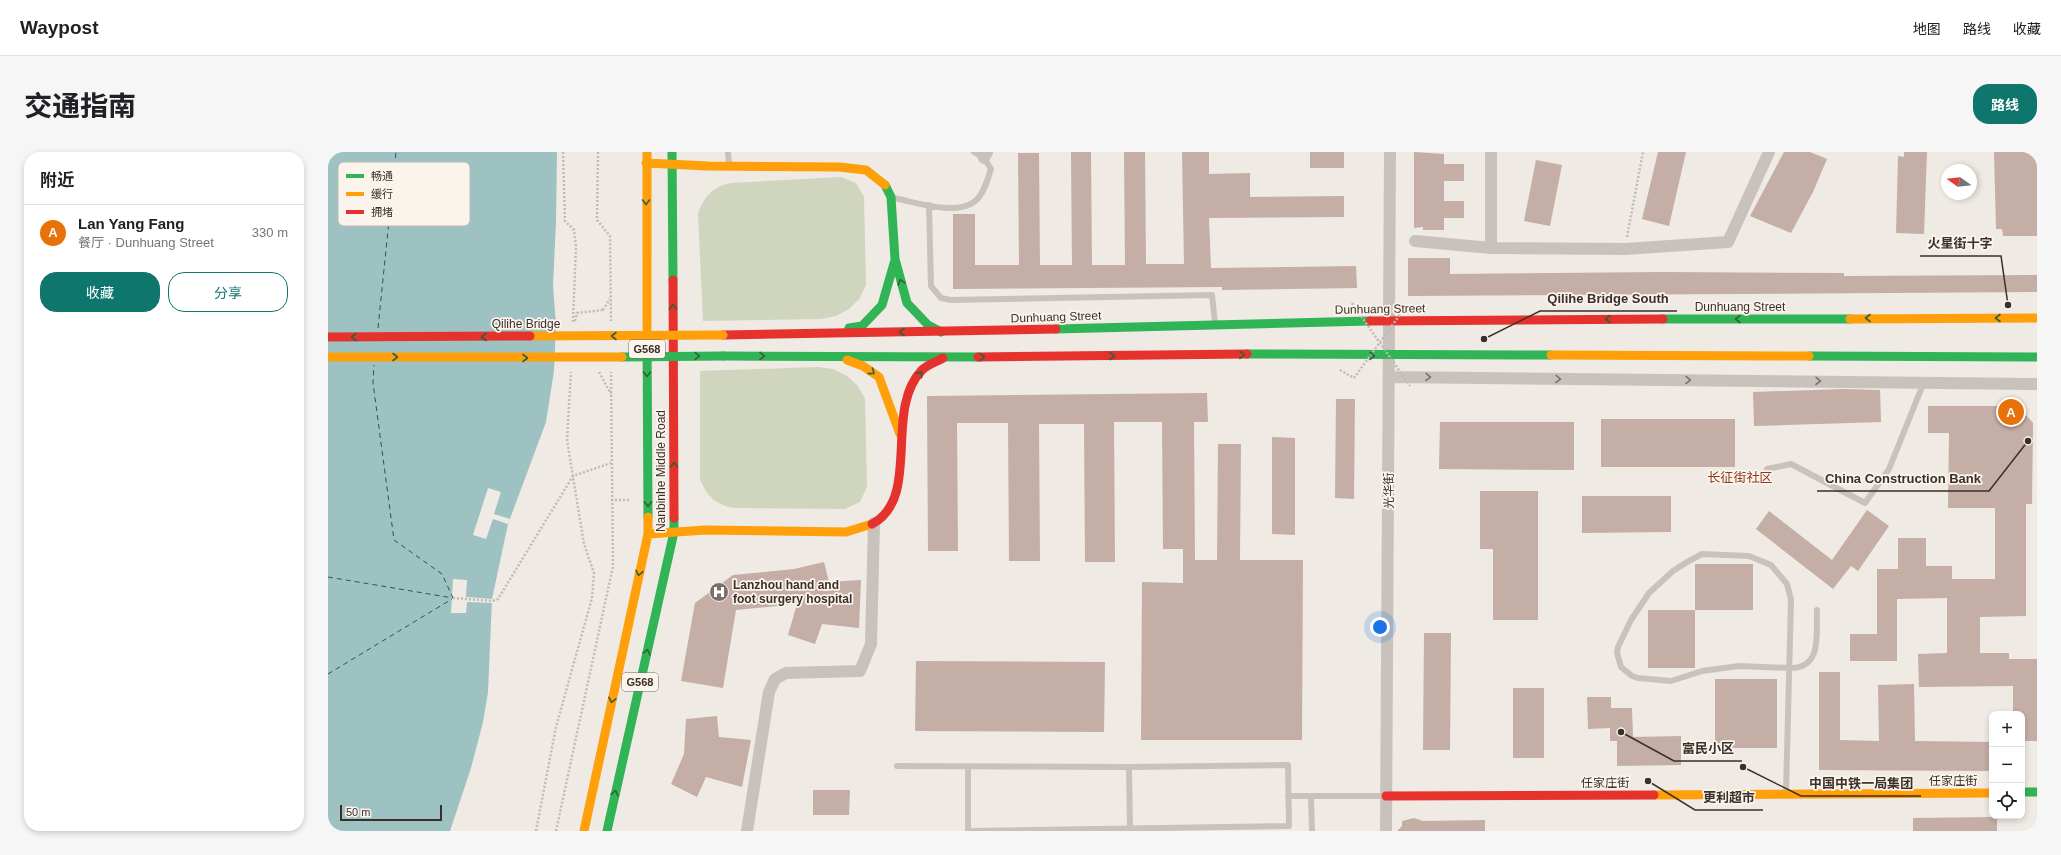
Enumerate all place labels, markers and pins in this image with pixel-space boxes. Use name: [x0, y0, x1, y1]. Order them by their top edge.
callout: 火星街十字: [1920, 231, 2001, 256]
callout: Qilihe Bridge South: [1540, 286, 1677, 311]
pin: A: [1998, 397, 2024, 427]
callout: China Construction Bank: [1817, 466, 1989, 491]
place label: Lanzhou hand and foot surgery hospital: [733, 578, 852, 606]
hospital icon: Lanzhou hand and foot surgery hospital: [708, 581, 730, 603]
callout: 富民小区: [1674, 736, 1742, 761]
callout: 中国中铁一局集团: [1801, 771, 1921, 796]
callout: 更利超市: [1695, 785, 1763, 810]

